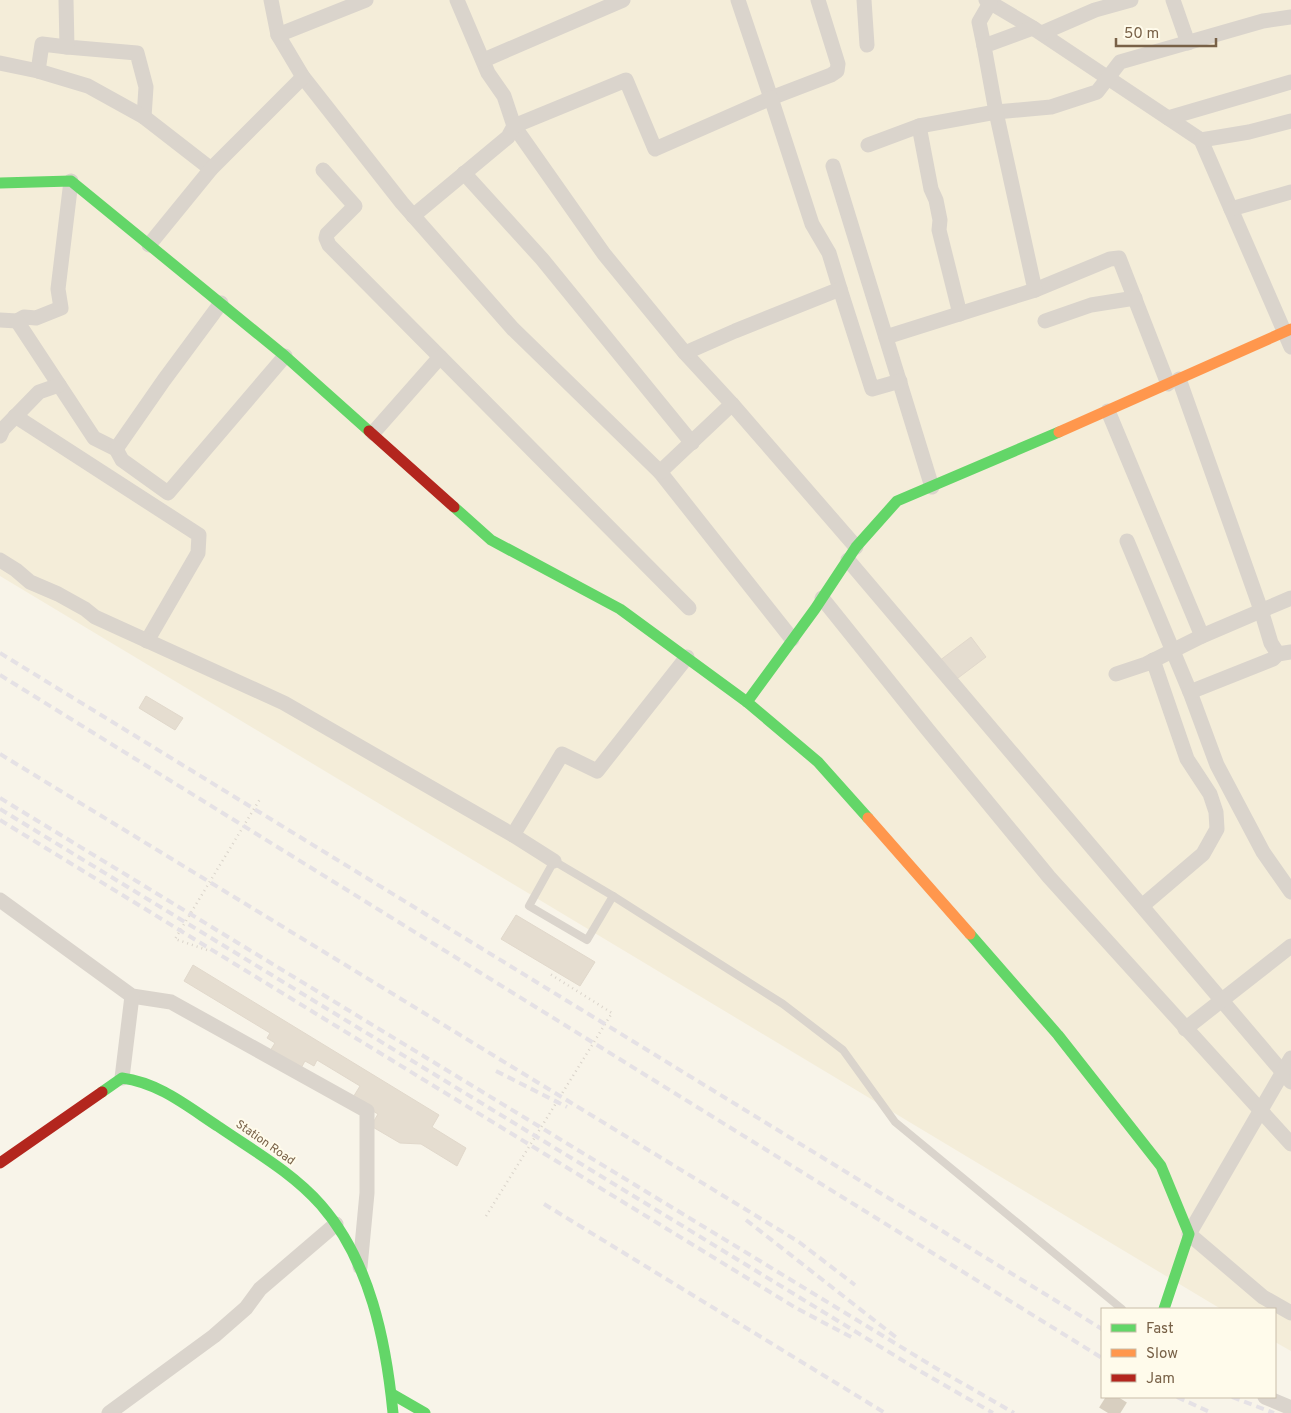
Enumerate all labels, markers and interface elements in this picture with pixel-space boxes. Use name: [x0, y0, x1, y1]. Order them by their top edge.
scale bar: [1116, 15, 1216, 47]
text: 50 m: [1124, 25, 1159, 44]
street label: Station Road: [232, 1117, 298, 1169]
legend: [1101, 1308, 1276, 1398]
text: Fast: [1146, 1320, 1174, 1339]
text: Slow: [1146, 1345, 1178, 1364]
text: Jam: [1146, 1370, 1175, 1389]

